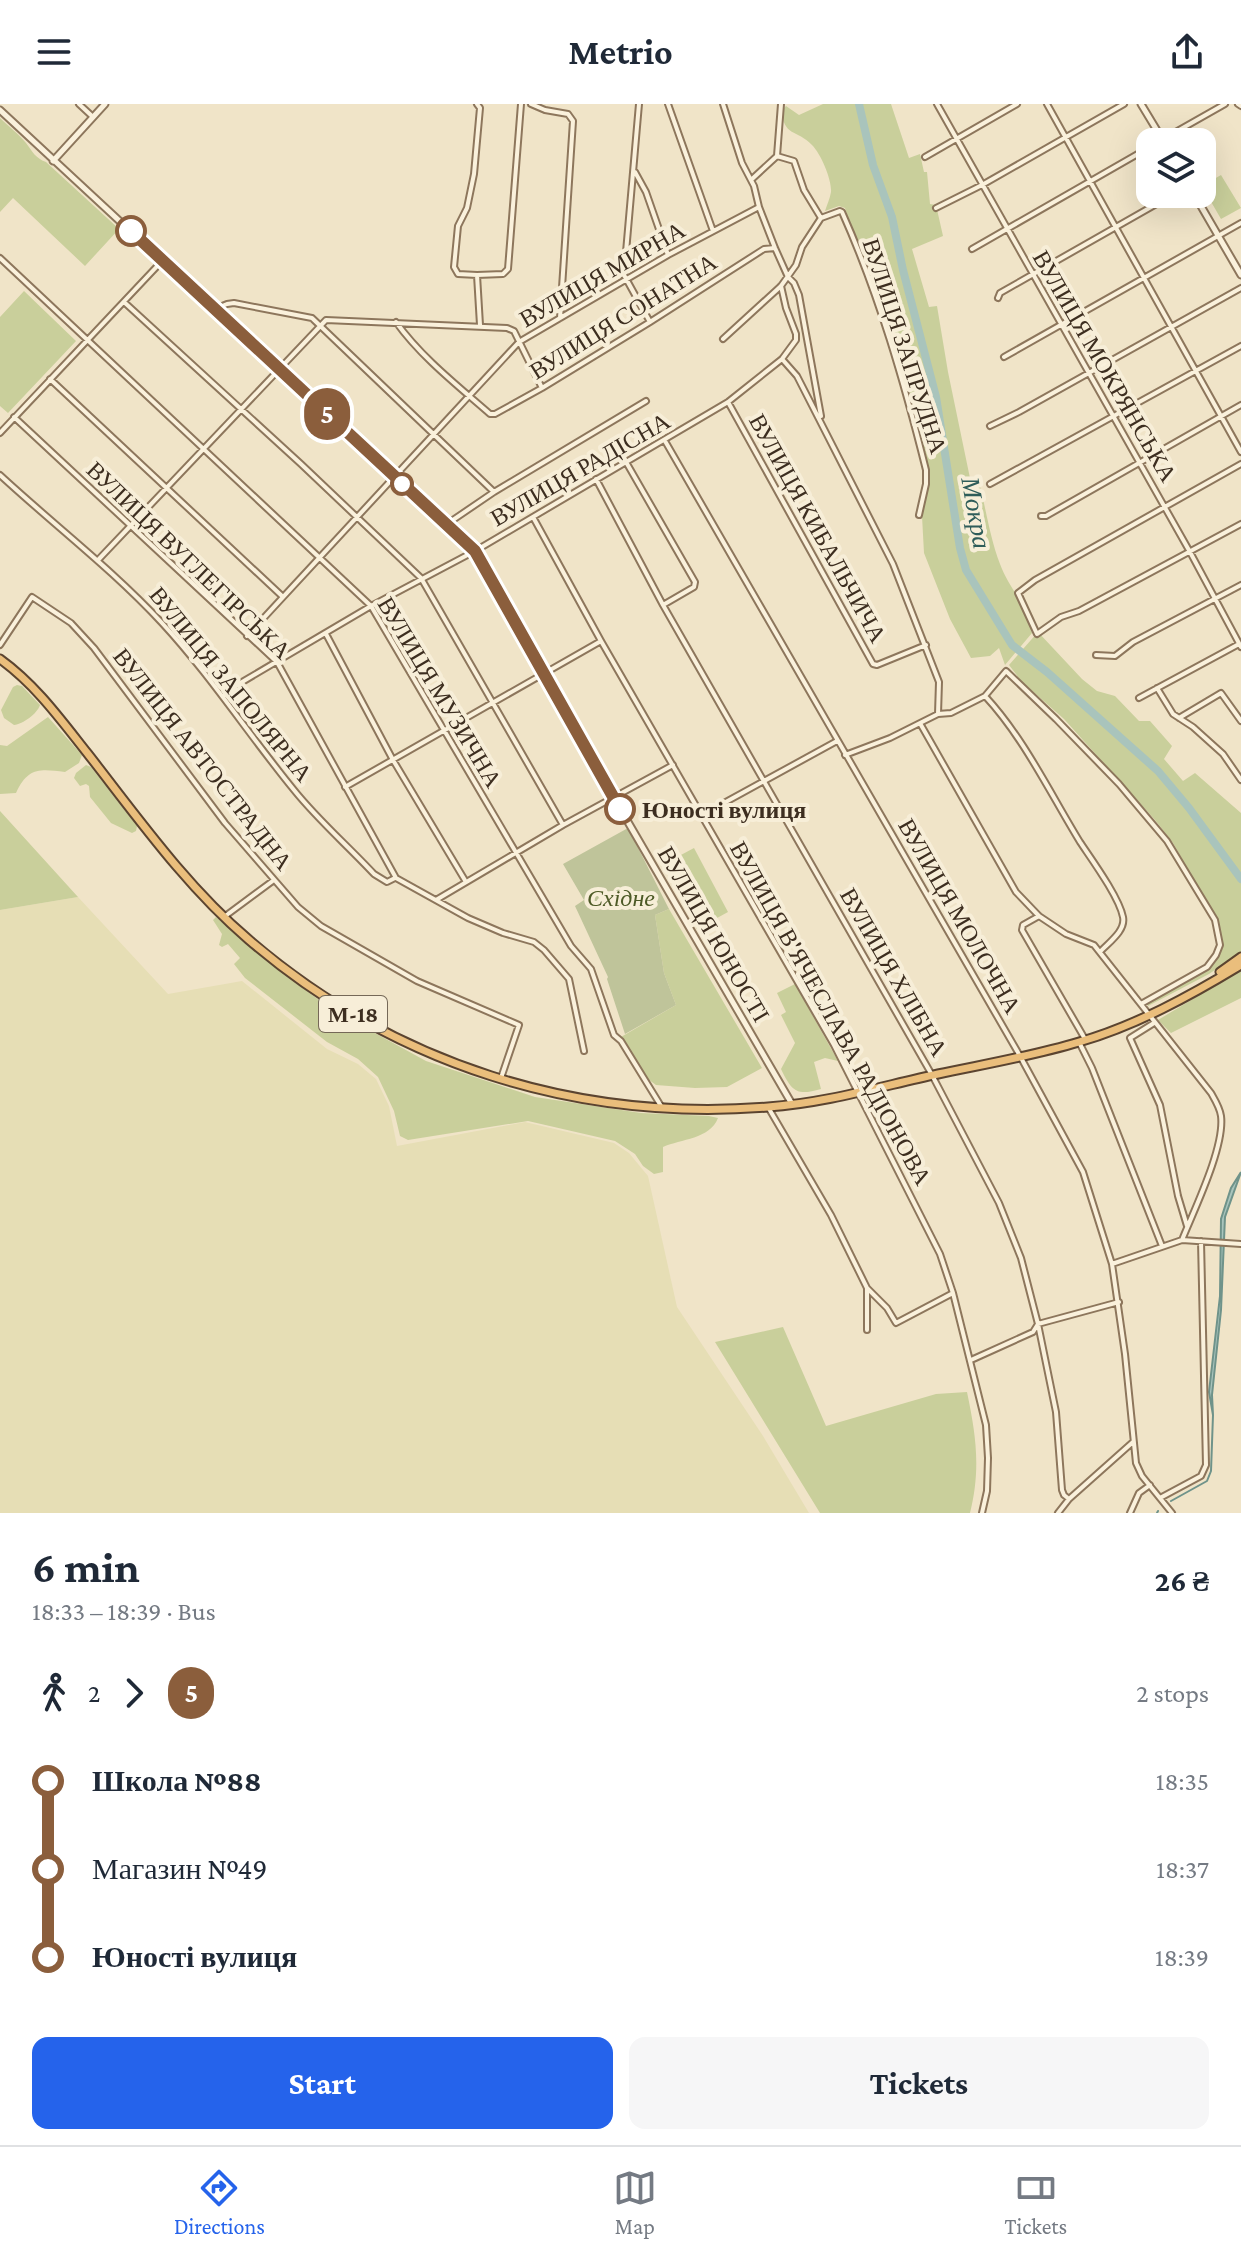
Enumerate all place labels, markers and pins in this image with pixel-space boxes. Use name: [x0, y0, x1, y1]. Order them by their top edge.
unlabelled marker: [116, 216, 146, 246]
unlabelled marker: [391, 473, 413, 495]
marker: Юності вулиця: [605, 794, 635, 824]
place label: Юності вулиця: [642, 796, 806, 823]

